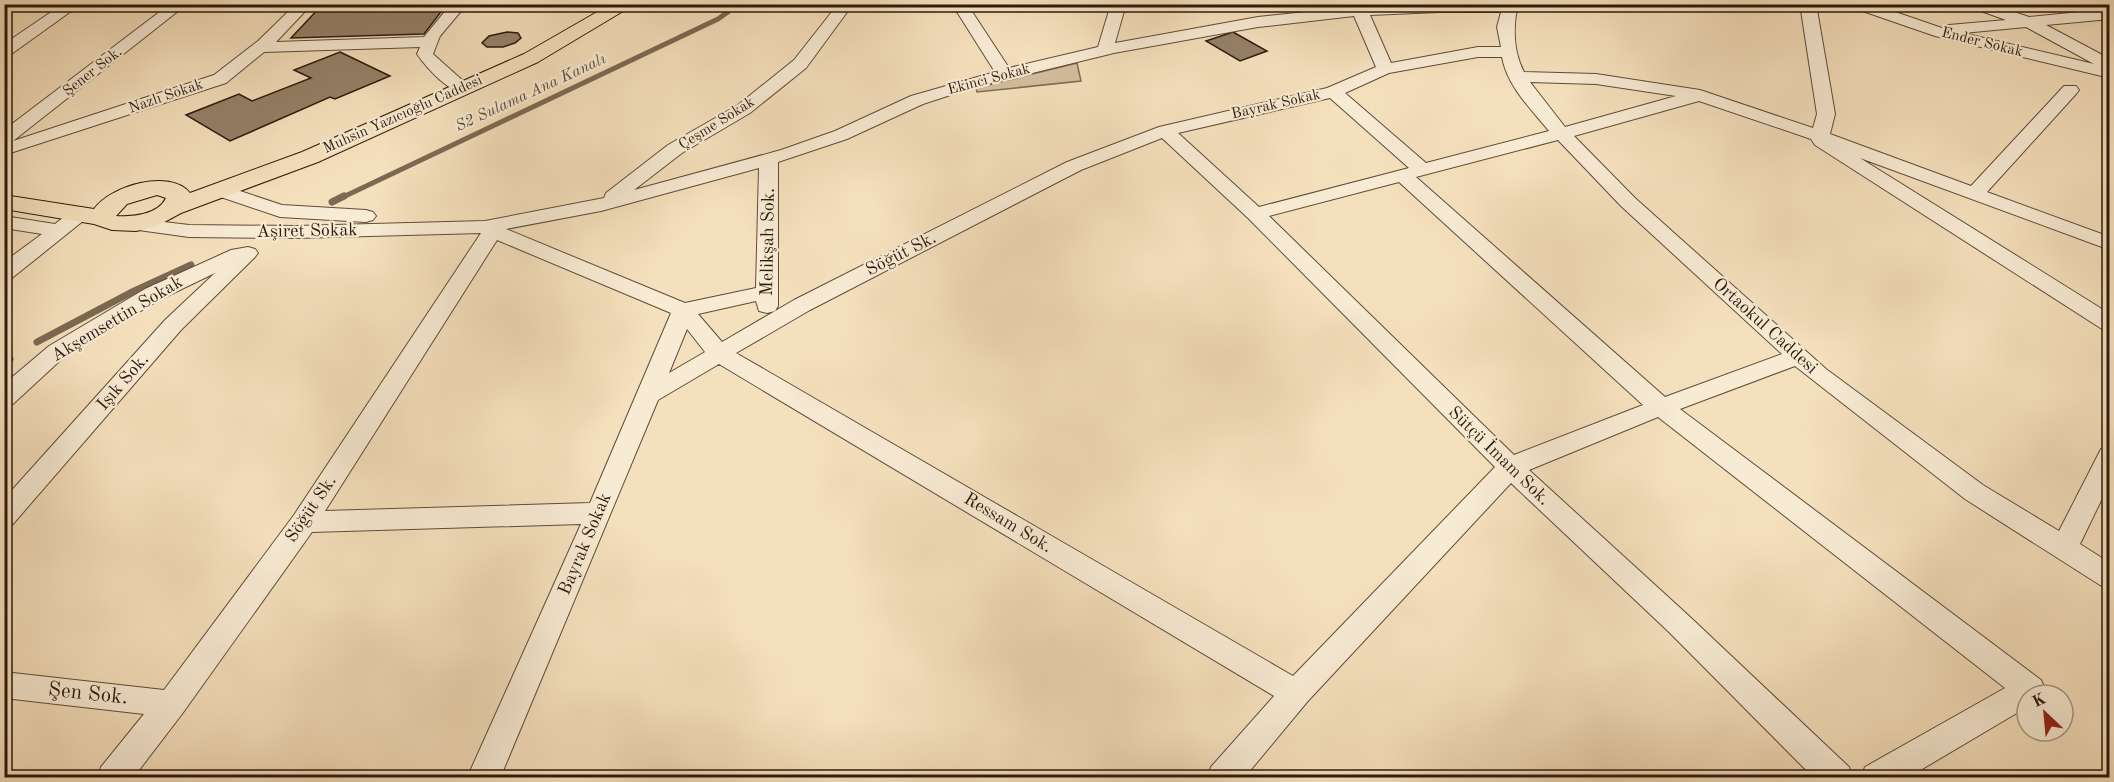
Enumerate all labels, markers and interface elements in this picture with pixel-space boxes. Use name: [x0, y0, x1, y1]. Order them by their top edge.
street label: Ender Sokak: [1940, 26, 2024, 60]
street label: Şener Sok.: [61, 44, 125, 100]
water label: S2 Sulama Ana Kanalı: [453, 51, 609, 135]
street label: Ekinci Sokak: [946, 62, 1032, 98]
street label: Muhsin Yazıcıoğlu Caddesi: [321, 73, 485, 157]
street label: Nazlı Sokak: [127, 77, 205, 117]
street label: Bayrak Sokak: [1230, 87, 1322, 123]
street label: Çeşme Sokak: [676, 95, 758, 153]
street label: Melikşah Sok.: [758, 188, 778, 296]
street label: Aşiret Sokak: [256, 221, 358, 241]
street label: Söğüt Sk.: [863, 229, 939, 279]
street label: Akşemsettin Sokak: [48, 273, 186, 365]
street label: Ortaokul Caddesi: [1709, 275, 1821, 378]
street label: Işık Sok.: [94, 350, 152, 414]
street label: Sütçü İmam Sok.: [1445, 401, 1555, 509]
street label: Söğüt Sk.: [282, 472, 340, 546]
street label: Bayrak Sokak: [555, 490, 615, 598]
street label: Ressam Sok.: [961, 490, 1055, 556]
street label: Şen Sok.: [47, 679, 129, 709]
north arrow: [2015, 683, 2075, 743]
text: K: [2030, 691, 2048, 711]

